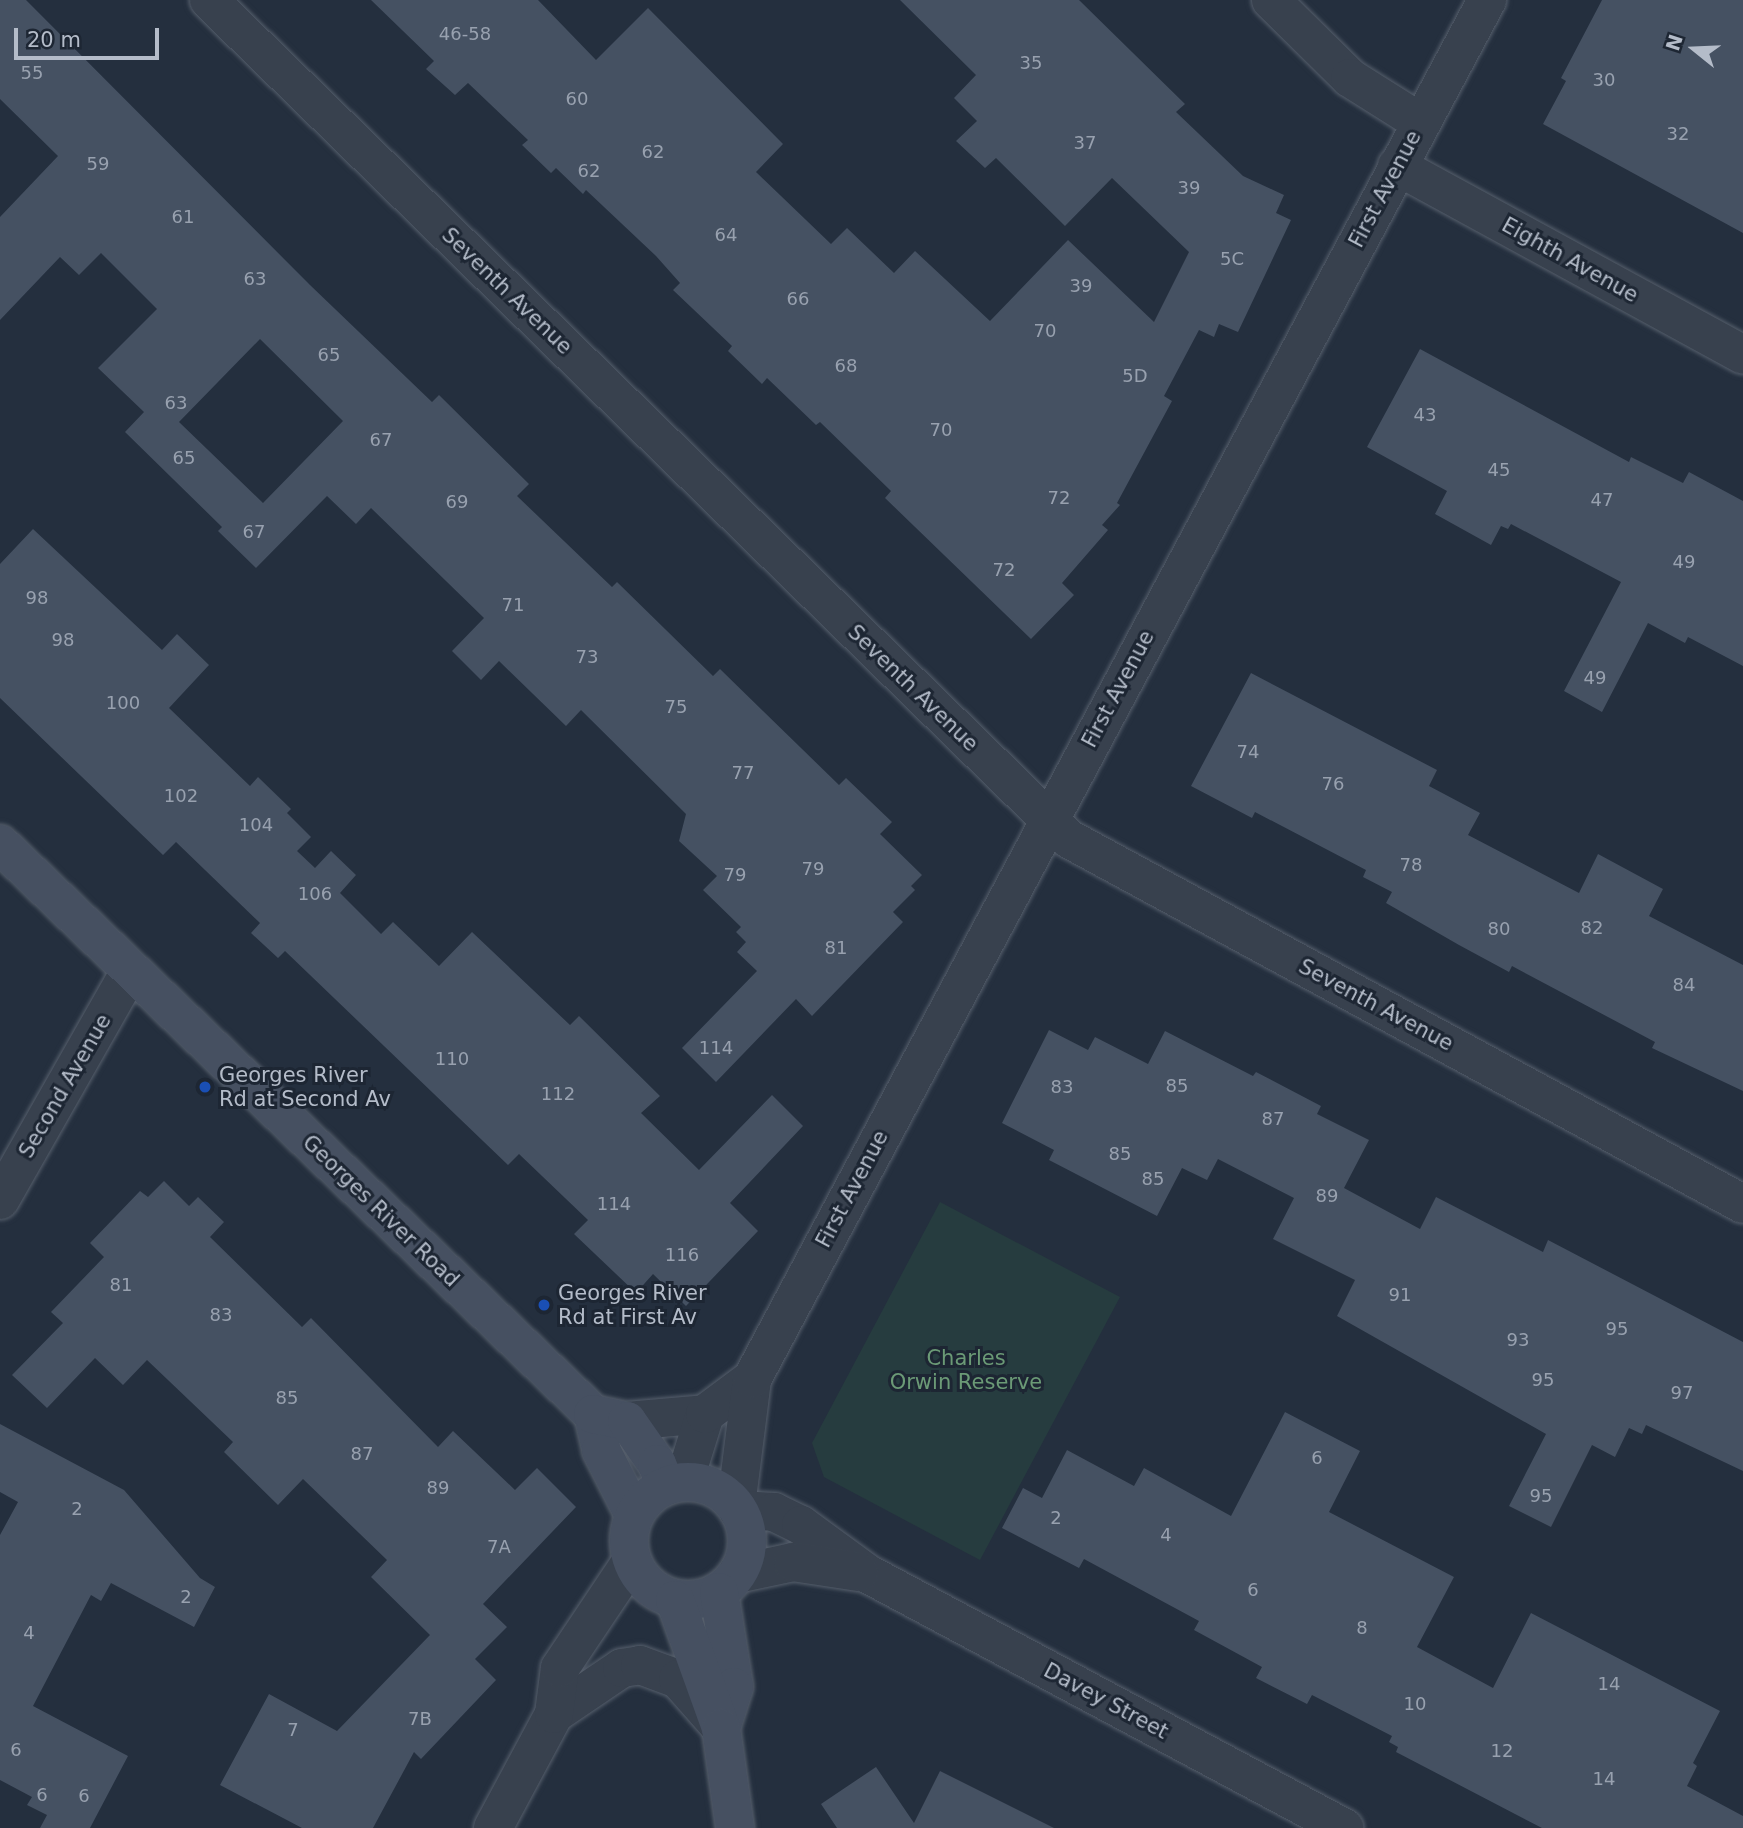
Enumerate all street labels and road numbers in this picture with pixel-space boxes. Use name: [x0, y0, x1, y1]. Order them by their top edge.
street label: First Avenue: [1344, 126, 1426, 252]
street label: Eighth Avenue: [1497, 212, 1643, 308]
street label: Seventh Avenue: [437, 222, 577, 360]
street label: Seventh Avenue: [843, 619, 983, 757]
street label: First Avenue: [1077, 626, 1159, 752]
street label: Seventh Avenue: [1295, 954, 1457, 1056]
street label: Second Avenue: [14, 1010, 116, 1162]
street label: First Avenue: [811, 1126, 893, 1252]
street label: Georges River Road: [297, 1130, 465, 1292]
street label: Davey Street: [1039, 1658, 1173, 1744]

